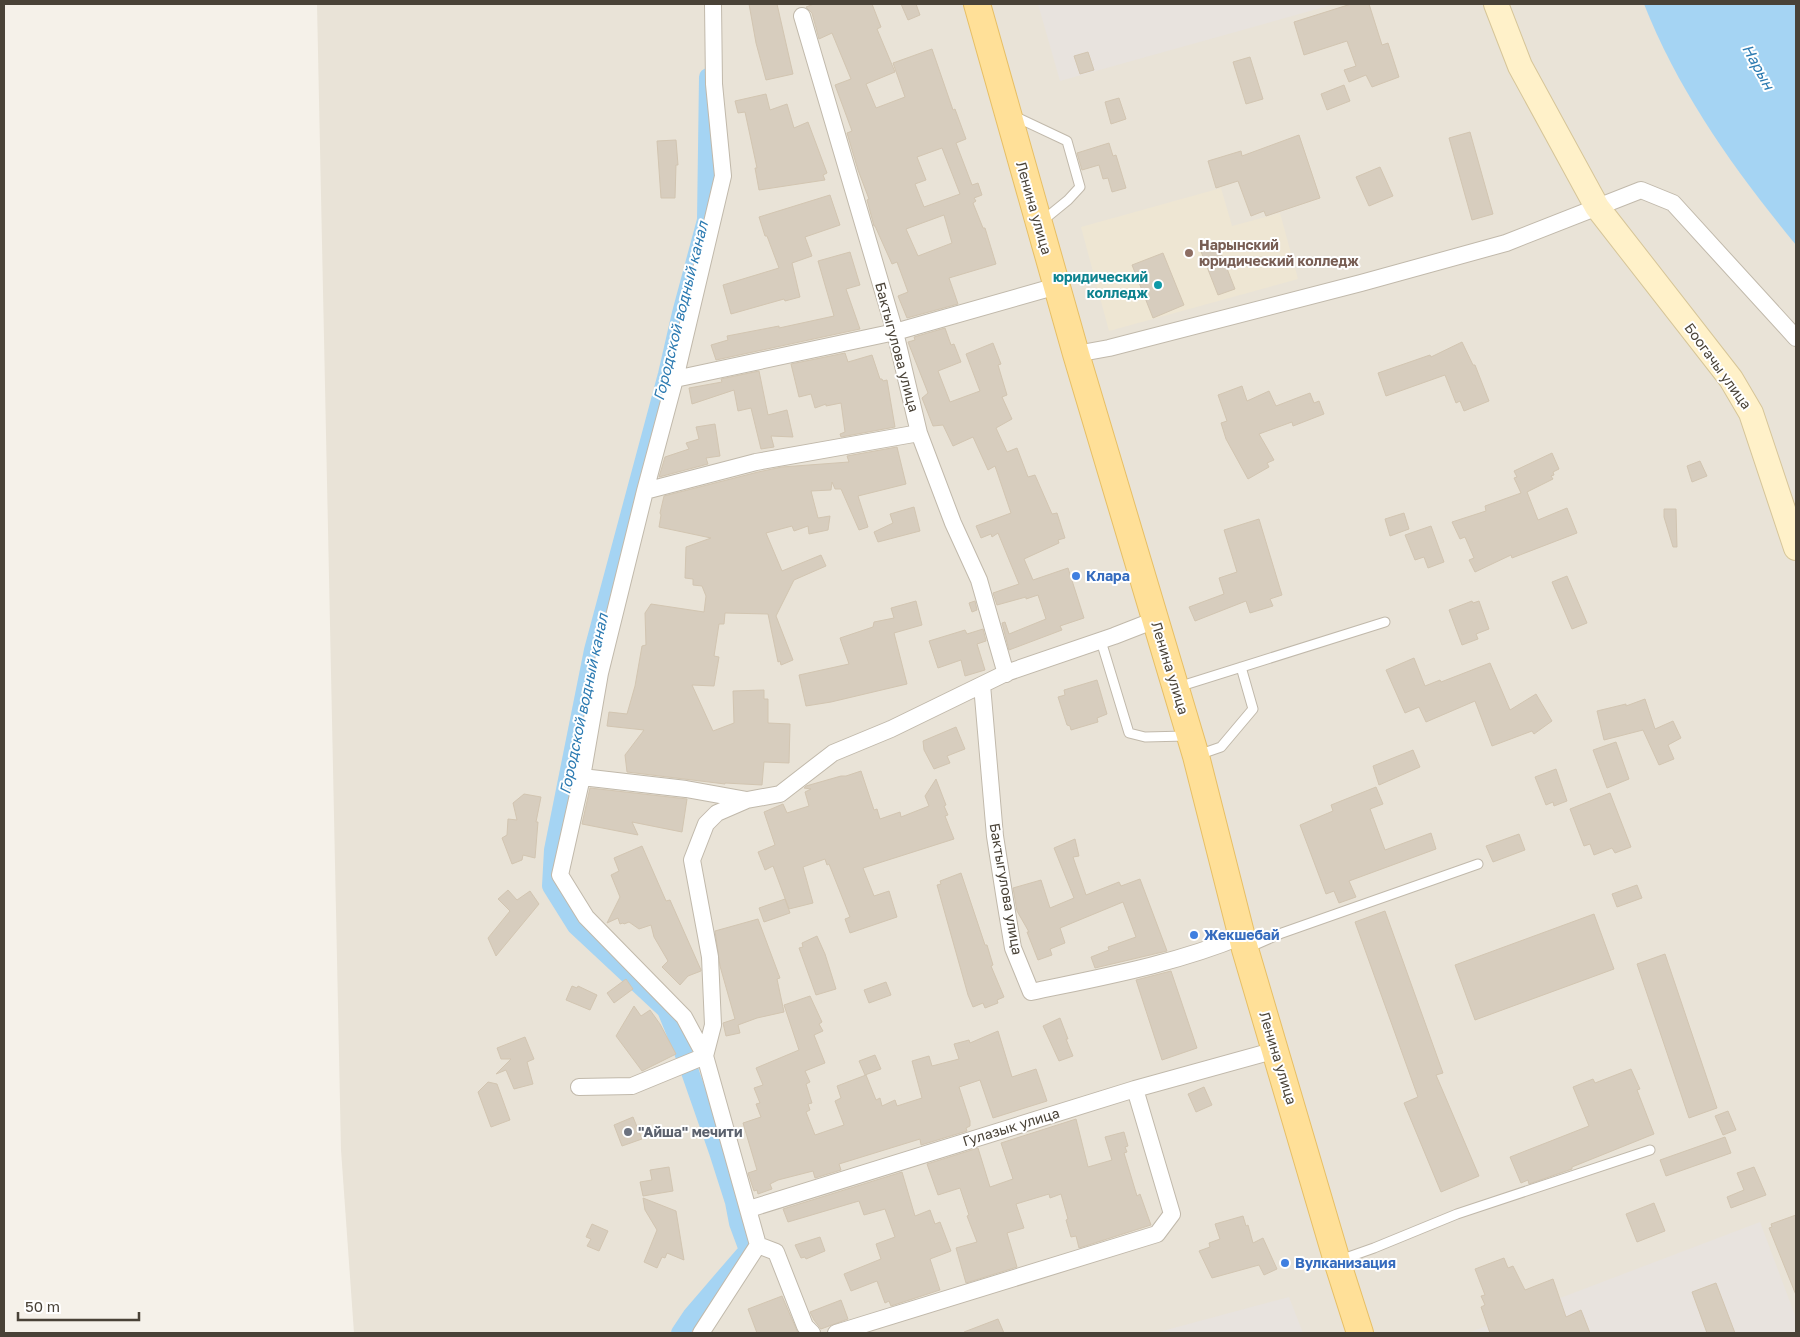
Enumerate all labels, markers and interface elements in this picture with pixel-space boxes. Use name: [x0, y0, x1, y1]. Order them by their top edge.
water label: Нарын: [1739, 41, 1779, 93]
street label: Ленина улица: [1013, 159, 1056, 256]
water label: Городской водный канал: [649, 218, 711, 402]
place label: Нарынский юридический колледж: [1199, 236, 1359, 269]
marker: Нарынский юридический колледж: [1183, 247, 1195, 259]
place label: юридический колледж: [1053, 268, 1149, 301]
marker: юридический колледж: [1152, 279, 1164, 291]
street label: Бактыгулова улица: [872, 280, 923, 414]
street label: Боогачы улица: [1681, 319, 1755, 412]
place label: Клара: [1086, 567, 1130, 584]
marker: Клара: [1070, 570, 1082, 582]
water label: Городской водный канал: [555, 611, 611, 796]
street label: Ленина улица: [1148, 619, 1193, 716]
street label: Бактыгулова улица: [987, 822, 1026, 956]
place label: Жекшебай: [1204, 926, 1280, 943]
marker: Жекшебай: [1188, 929, 1200, 941]
street label: Ленина улица: [1256, 1009, 1301, 1106]
street label: Гулазык улица: [960, 1104, 1061, 1149]
place label: "Айша" мечити: [638, 1123, 742, 1140]
marker: "Айша" мечити: [622, 1126, 634, 1138]
place label: Вулканизация: [1295, 1254, 1396, 1271]
marker: Вулканизация: [1279, 1257, 1291, 1269]
scale bar: [18, 1290, 139, 1322]
text: 50 m: [25, 1297, 60, 1315]

